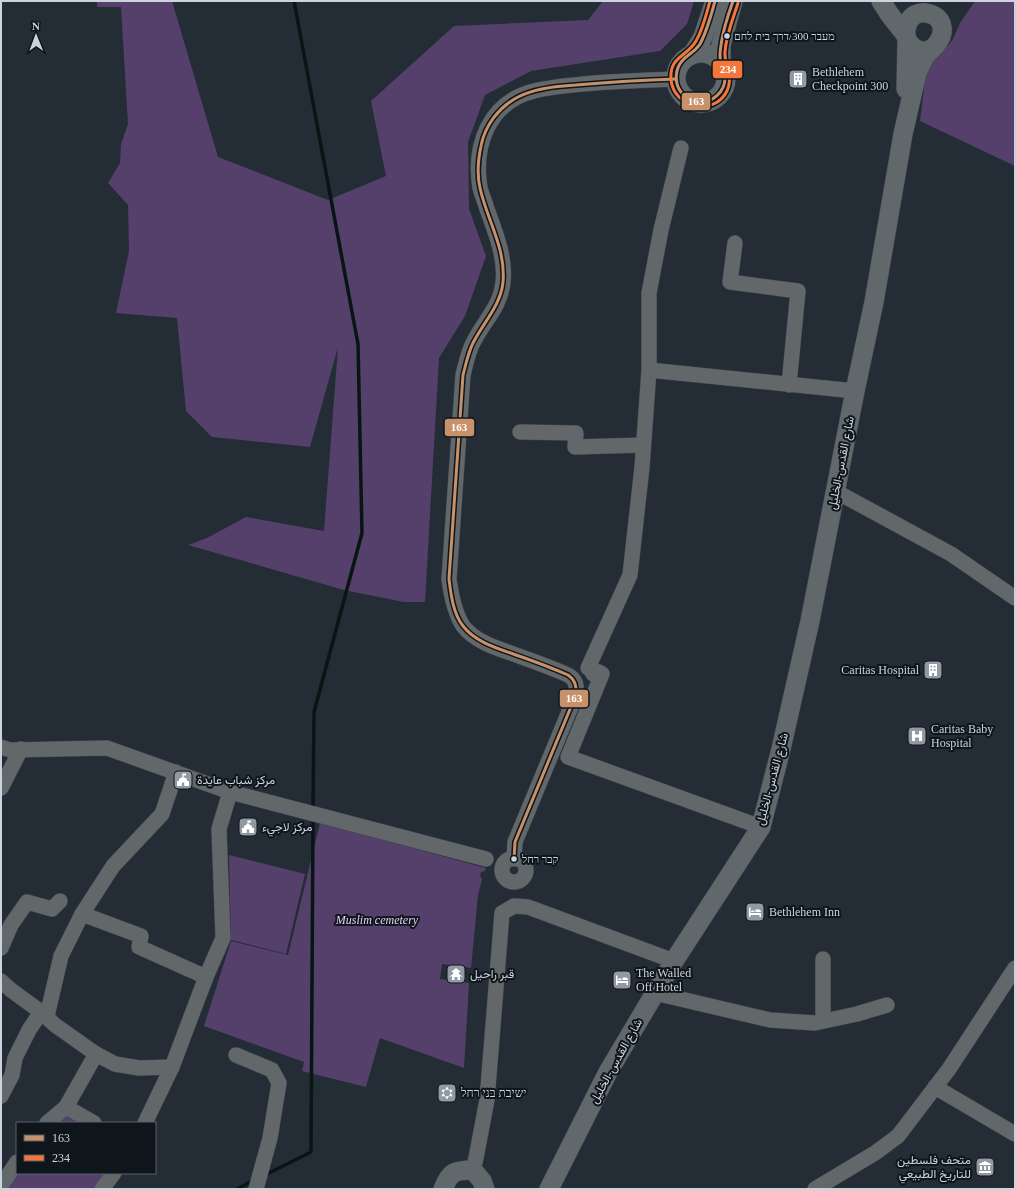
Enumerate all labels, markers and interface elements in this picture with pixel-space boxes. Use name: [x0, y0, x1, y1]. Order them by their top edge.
north arrow: [16, 16, 56, 56]
text: N: [32, 20, 40, 32]
place label: מעבר 300/דרך בית לחם: [734, 30, 835, 42]
marker: מעבר 300/דרך בית לחם: [722, 31, 732, 41]
line badge: 234: [712, 60, 743, 79]
text: 234: [720, 63, 737, 75]
place label: Bethlehem Checkpoint 300: [812, 65, 888, 93]
building icon: Bethlehem Checkpoint 300: [787, 68, 809, 90]
line badge: 163: [681, 92, 711, 111]
text: 163: [688, 95, 705, 107]
street label: شارع القدس-الخليل: [825, 415, 859, 511]
line badge: 163: [444, 418, 475, 437]
text: 163: [451, 421, 468, 433]
building icon: Caritas Hospital: [922, 659, 944, 681]
place label: Caritas Hospital: [841, 663, 920, 677]
line badge: 163: [559, 689, 589, 708]
text: 163: [566, 692, 583, 704]
place label: Caritas Baby Hospital: [931, 722, 993, 750]
hospital icon: Caritas Baby Hospital: [906, 725, 928, 747]
street label: شارع القدس-الخليل: [753, 731, 793, 827]
public building icon: مركز شباب عايدة: [172, 769, 194, 791]
place label: مركز شباب عايدة: [197, 773, 275, 788]
public building icon: مركز لاجيء: [237, 816, 259, 838]
place label: مركز لاجيء: [262, 820, 312, 837]
place label: קבר רחל: [521, 853, 559, 865]
marker: קבר רחל: [509, 854, 519, 864]
hotel icon: Bethlehem Inn: [744, 901, 766, 923]
place label: Bethlehem Inn: [769, 905, 840, 919]
park label: Muslim cemetery: [335, 913, 419, 927]
temple icon: قبر راحيل: [445, 963, 467, 985]
place label: The Walled Off Hotel: [636, 966, 691, 994]
place label: قبر راحيل: [470, 967, 514, 982]
hotel icon: The Walled Off Hotel: [611, 969, 633, 991]
street label: شارع القدس-الخليل: [587, 1016, 647, 1107]
synagogue icon: ישיבת בני רחל: [436, 1082, 458, 1104]
place label: ישיבת בני רחל: [460, 1086, 526, 1100]
legend: [16, 1122, 156, 1174]
text: 163: [52, 1131, 70, 1145]
text: 234: [52, 1151, 70, 1165]
place label: متحف فلسطين للتاريخ الطبيعي: [897, 1153, 971, 1184]
museum icon: متحف فلسطين للتاريخ الطبيعي: [974, 1156, 996, 1178]

